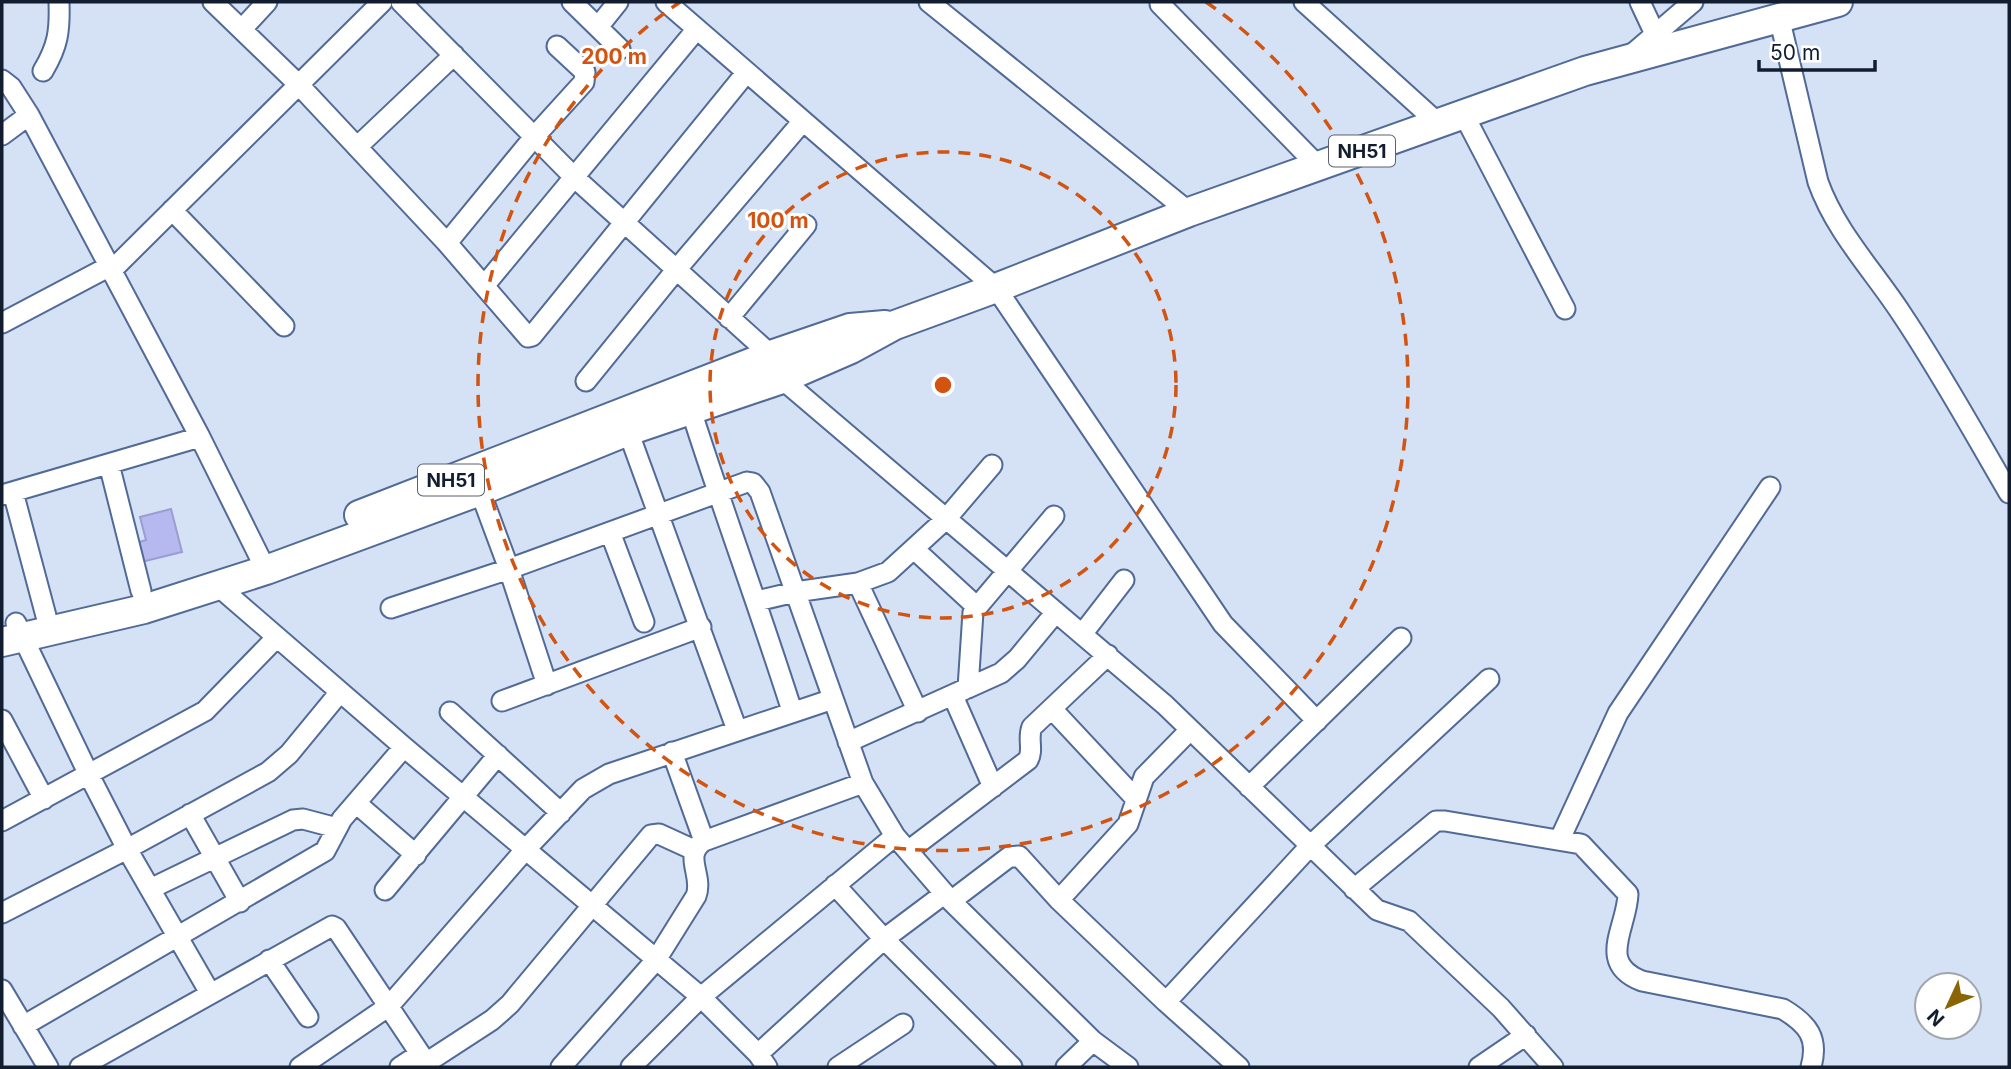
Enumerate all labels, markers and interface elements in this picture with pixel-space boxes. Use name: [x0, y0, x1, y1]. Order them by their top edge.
scale bar: [1759, 28, 1874, 72]
text: 50 m: [1770, 40, 1820, 65]
text: 200 m: [581, 44, 647, 69]
road number: NH51: [1329, 136, 1395, 167]
text: 100 m: [747, 208, 809, 233]
centre of rings: [931, 373, 955, 397]
road number: NH51: [418, 464, 484, 495]
north arrow: [1913, 971, 1983, 1041]
text: N: [1923, 1004, 1949, 1031]

